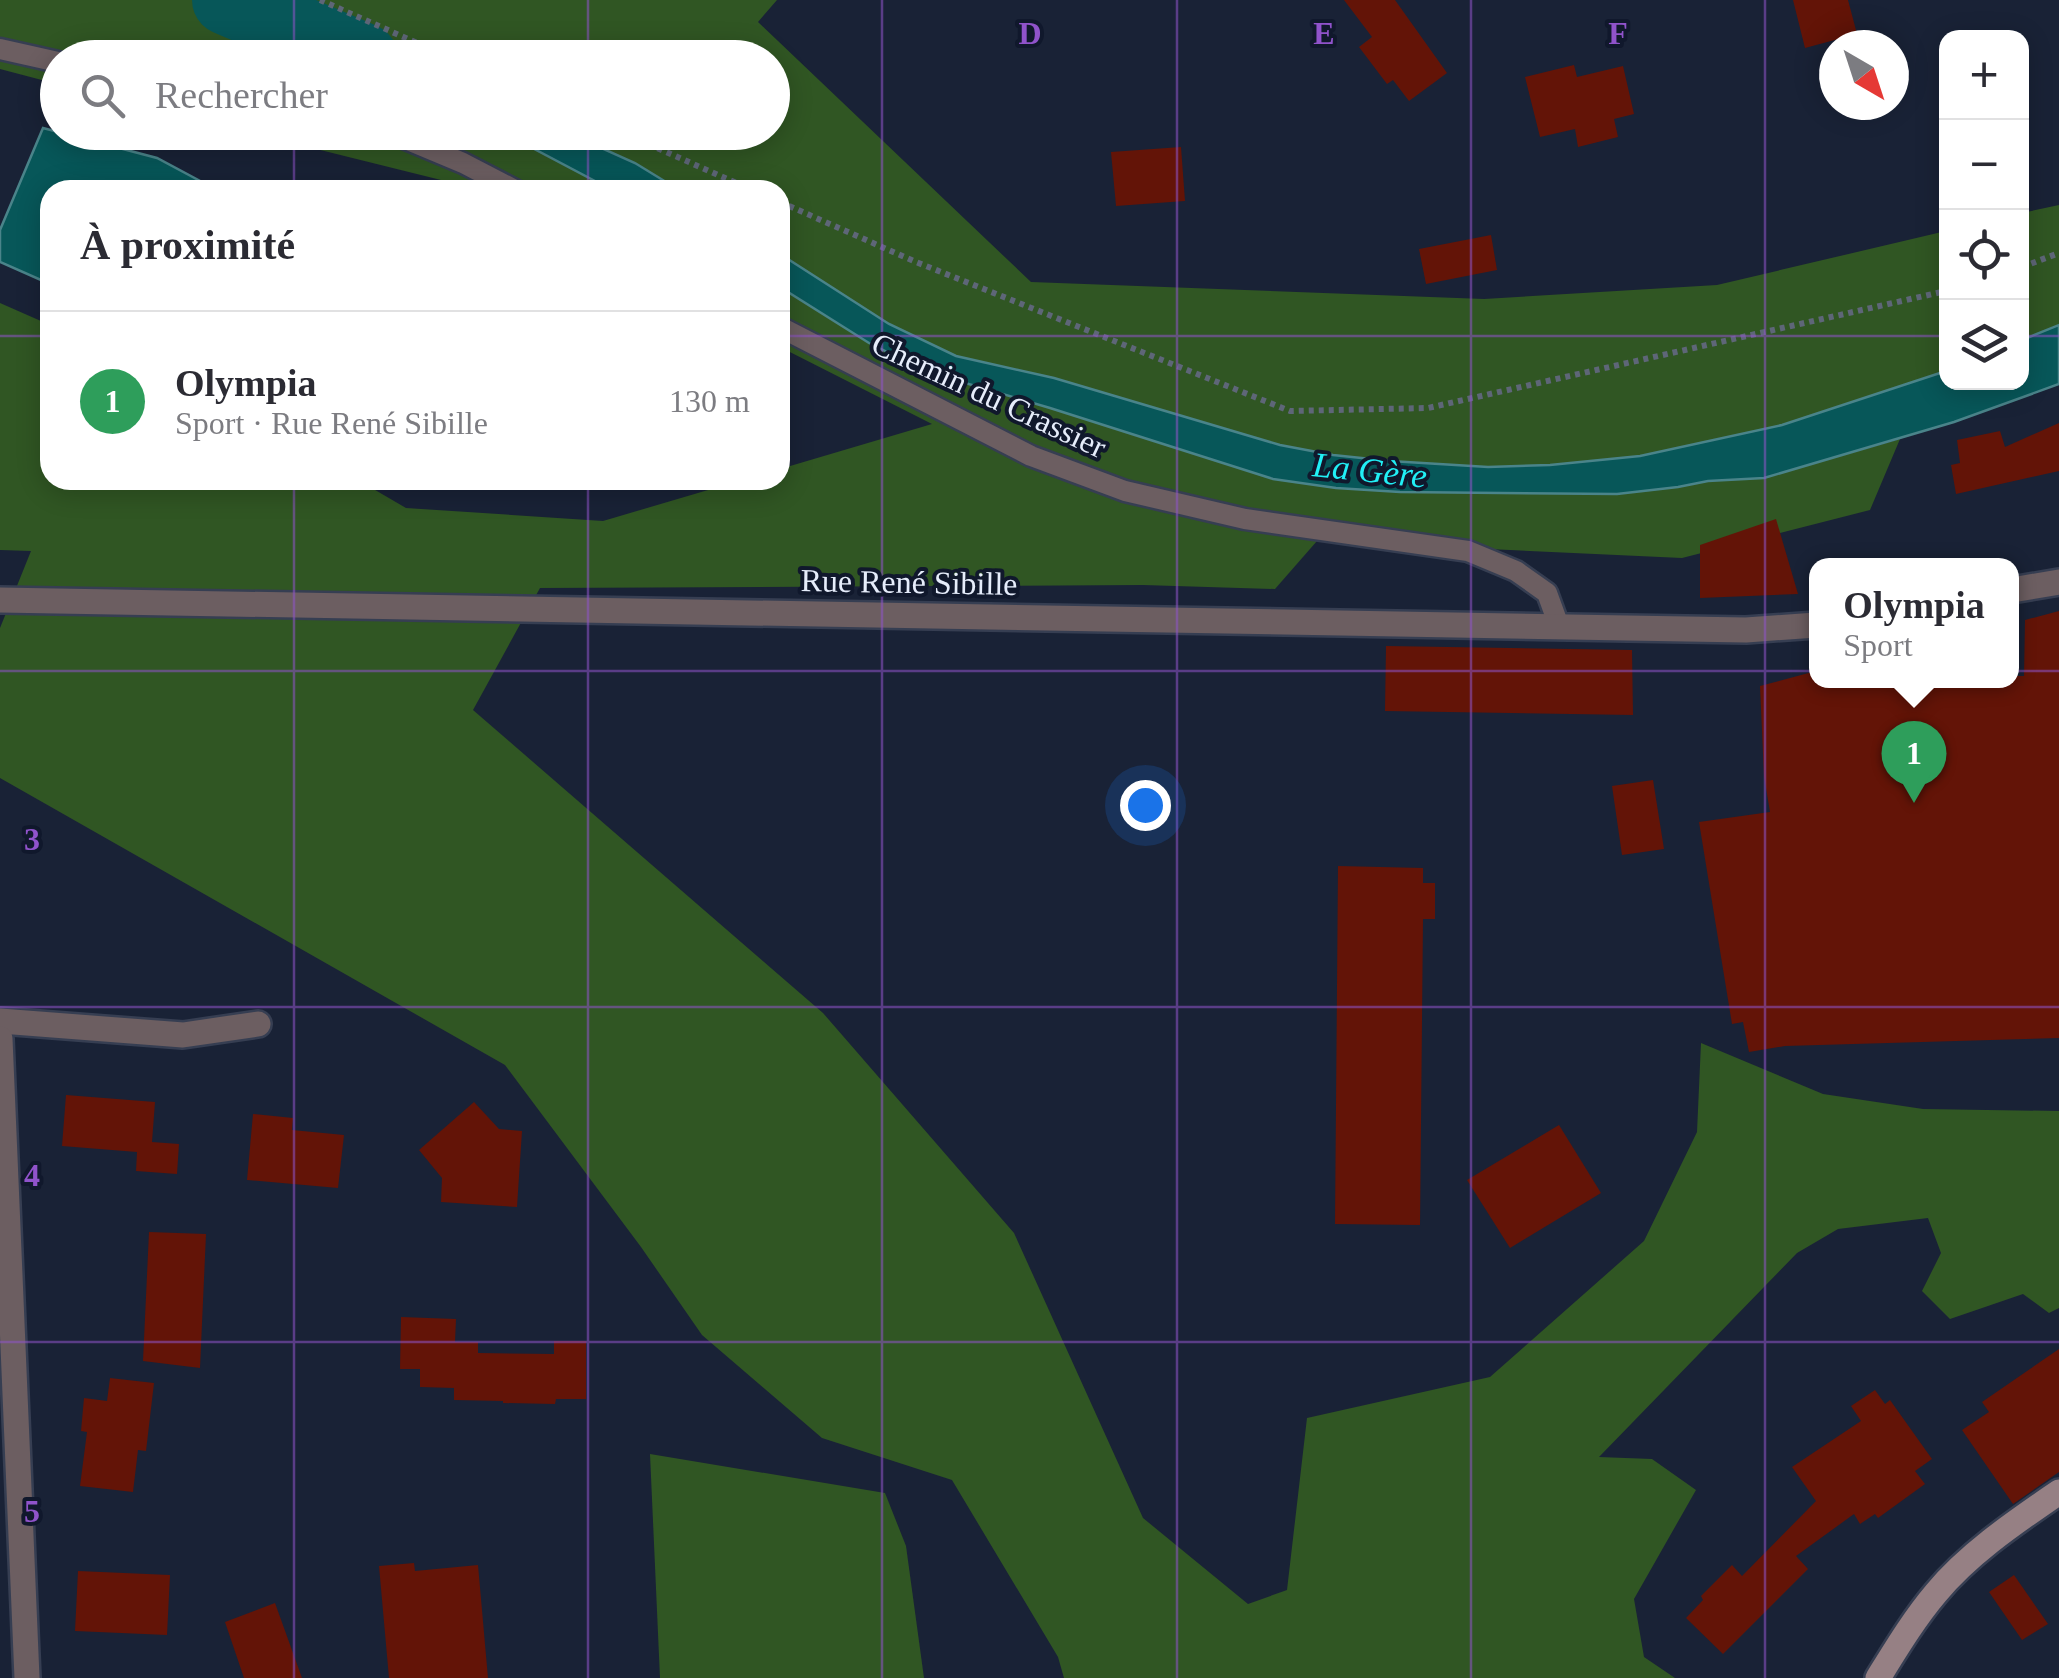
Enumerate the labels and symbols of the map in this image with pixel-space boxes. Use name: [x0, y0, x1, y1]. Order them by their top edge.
text: D: [1018, 15, 1042, 51]
text: E: [1313, 15, 1335, 51]
text: F: [1608, 15, 1628, 51]
north arrow: [1819, 30, 1909, 120]
street label: Chemin du Crassier: [866, 325, 1112, 465]
water label: La Gère: [1310, 445, 1429, 496]
street label: Rue René Sibille: [800, 562, 1018, 602]
pin: 1: [1882, 720, 1946, 803]
your location: [1120, 780, 1171, 831]
text: 3: [24, 821, 40, 857]
text: 4: [24, 1157, 40, 1193]
text: 5: [24, 1493, 40, 1529]

